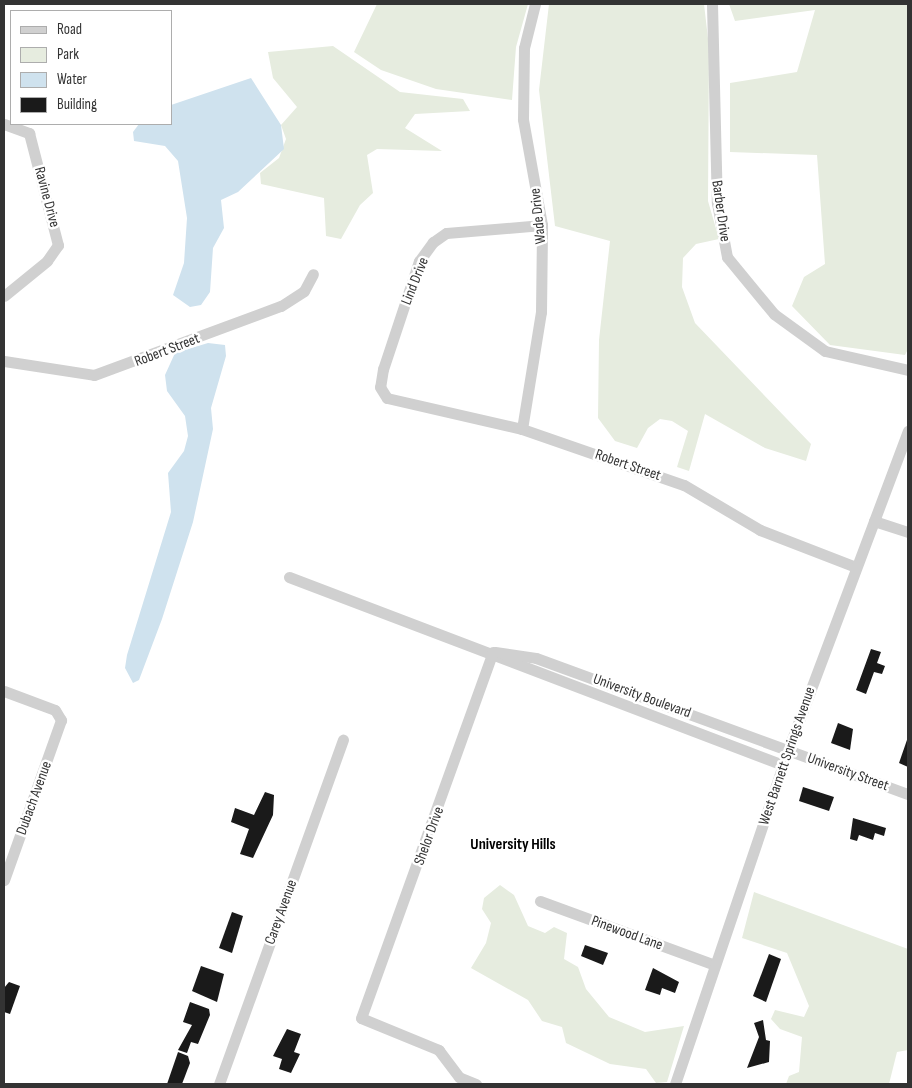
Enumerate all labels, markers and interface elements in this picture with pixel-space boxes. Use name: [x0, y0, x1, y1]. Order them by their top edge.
legend: [10, 10, 172, 125]
text: Road: [57, 20, 82, 39]
text: Park: [57, 45, 79, 64]
text: Water: [57, 70, 87, 89]
text: Building: [57, 95, 97, 114]
street label: Ravine Drive: [30, 165, 64, 229]
street label: Barber Drive: [708, 179, 734, 243]
street label: Wade Drive: [526, 187, 550, 245]
street label: Lind Drive: [397, 255, 433, 307]
street label: Robert Street: [132, 329, 202, 371]
street label: Robert Street: [593, 445, 663, 485]
street label: University Boulevard: [591, 670, 693, 722]
street label: West Barnett Springs Avenue: [755, 684, 819, 828]
street label: University Street: [805, 749, 891, 795]
street label: Dubach Avenue: [12, 759, 56, 837]
street label: Shelor Drive: [410, 804, 448, 868]
district label: University Hills: [470, 835, 556, 855]
street label: Carey Avenue: [261, 877, 301, 947]
street label: Pinewood Lane: [589, 912, 665, 954]

